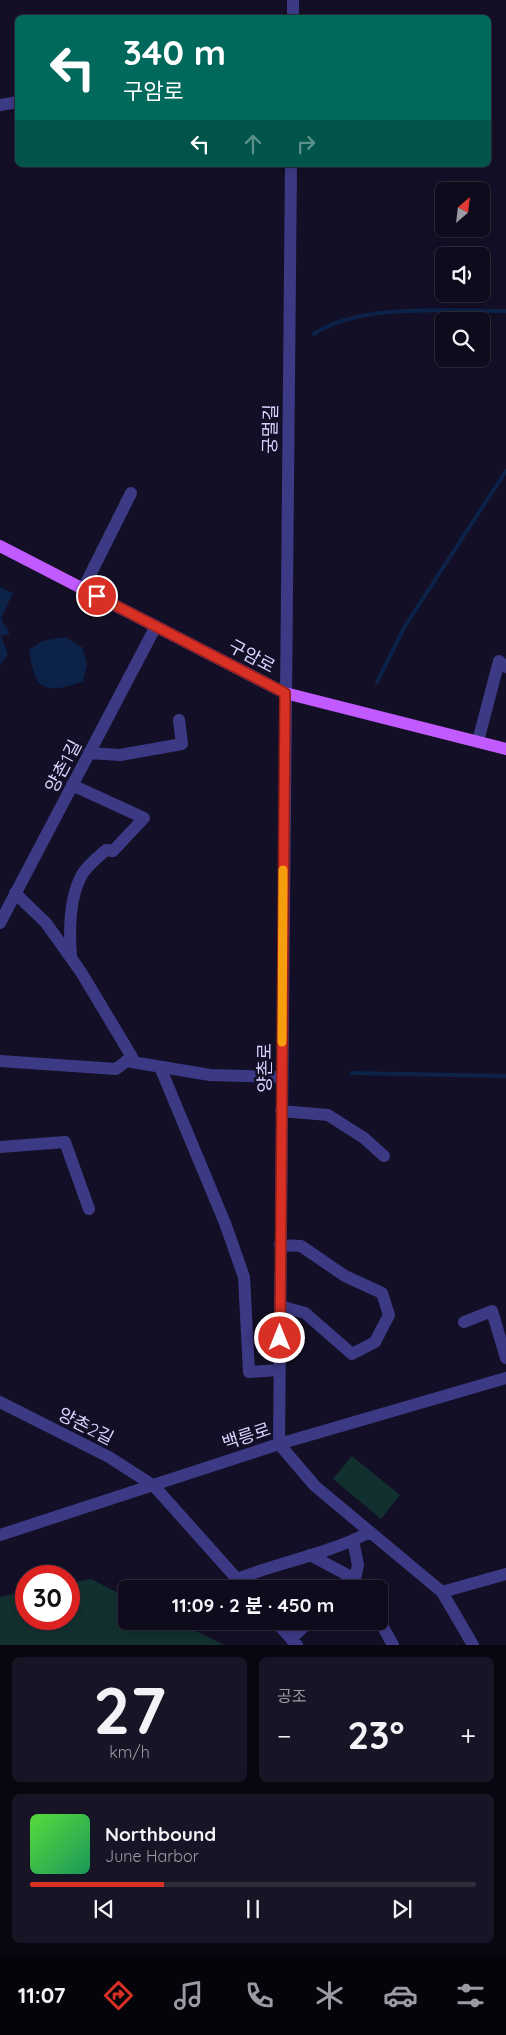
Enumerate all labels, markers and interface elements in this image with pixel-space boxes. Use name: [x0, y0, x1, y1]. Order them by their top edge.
text: 340 m: [123, 30, 226, 74]
icon: left: [40, 35, 105, 100]
text: 구암로: [123, 77, 184, 105]
icon: left: [186, 130, 214, 158]
icon: ahead: [239, 130, 267, 158]
icon: right: [292, 130, 320, 158]
north arrow: [435, 182, 490, 238]
map controls: [435, 182, 490, 367]
button: sound: [435, 247, 490, 302]
button: search: [435, 312, 490, 367]
street label: 궁멀길: [258, 404, 282, 454]
pin: [76, 575, 118, 617]
icon: arrive: [83, 582, 111, 610]
street label: 구암로: [225, 634, 279, 678]
street label: 양촌1길: [40, 736, 86, 796]
street label: 양촌로: [253, 1043, 276, 1093]
position arrow: [253, 1311, 305, 1363]
street label: 양촌2길: [54, 1402, 118, 1450]
street label: 백릉로: [219, 1417, 273, 1455]
speed limit sign: 30: [15, 1565, 80, 1630]
text: 11:09 · 2 분 · 450 m: [172, 1593, 334, 1617]
text: 27: [93, 1669, 166, 1750]
text: 공조: [277, 1686, 306, 1706]
text: 23°: [347, 1711, 404, 1759]
text: −: [277, 1718, 292, 1753]
text: +: [460, 1718, 476, 1753]
text: km/h: [109, 1742, 150, 1762]
text: Northbound: [105, 1822, 216, 1846]
text: June Harbor: [105, 1846, 199, 1866]
icon: previous: [90, 1895, 118, 1923]
icon: pause: [239, 1895, 267, 1923]
icon: next: [388, 1895, 416, 1923]
icon: directions: [101, 1978, 136, 2013]
icon: music: [171, 1978, 206, 2013]
icon: phone: [242, 1978, 277, 2013]
icon: climate: [312, 1978, 347, 2013]
icon: car: [383, 1978, 418, 2013]
icon: filters: [453, 1978, 488, 2013]
text: 11:07: [18, 1981, 66, 2009]

